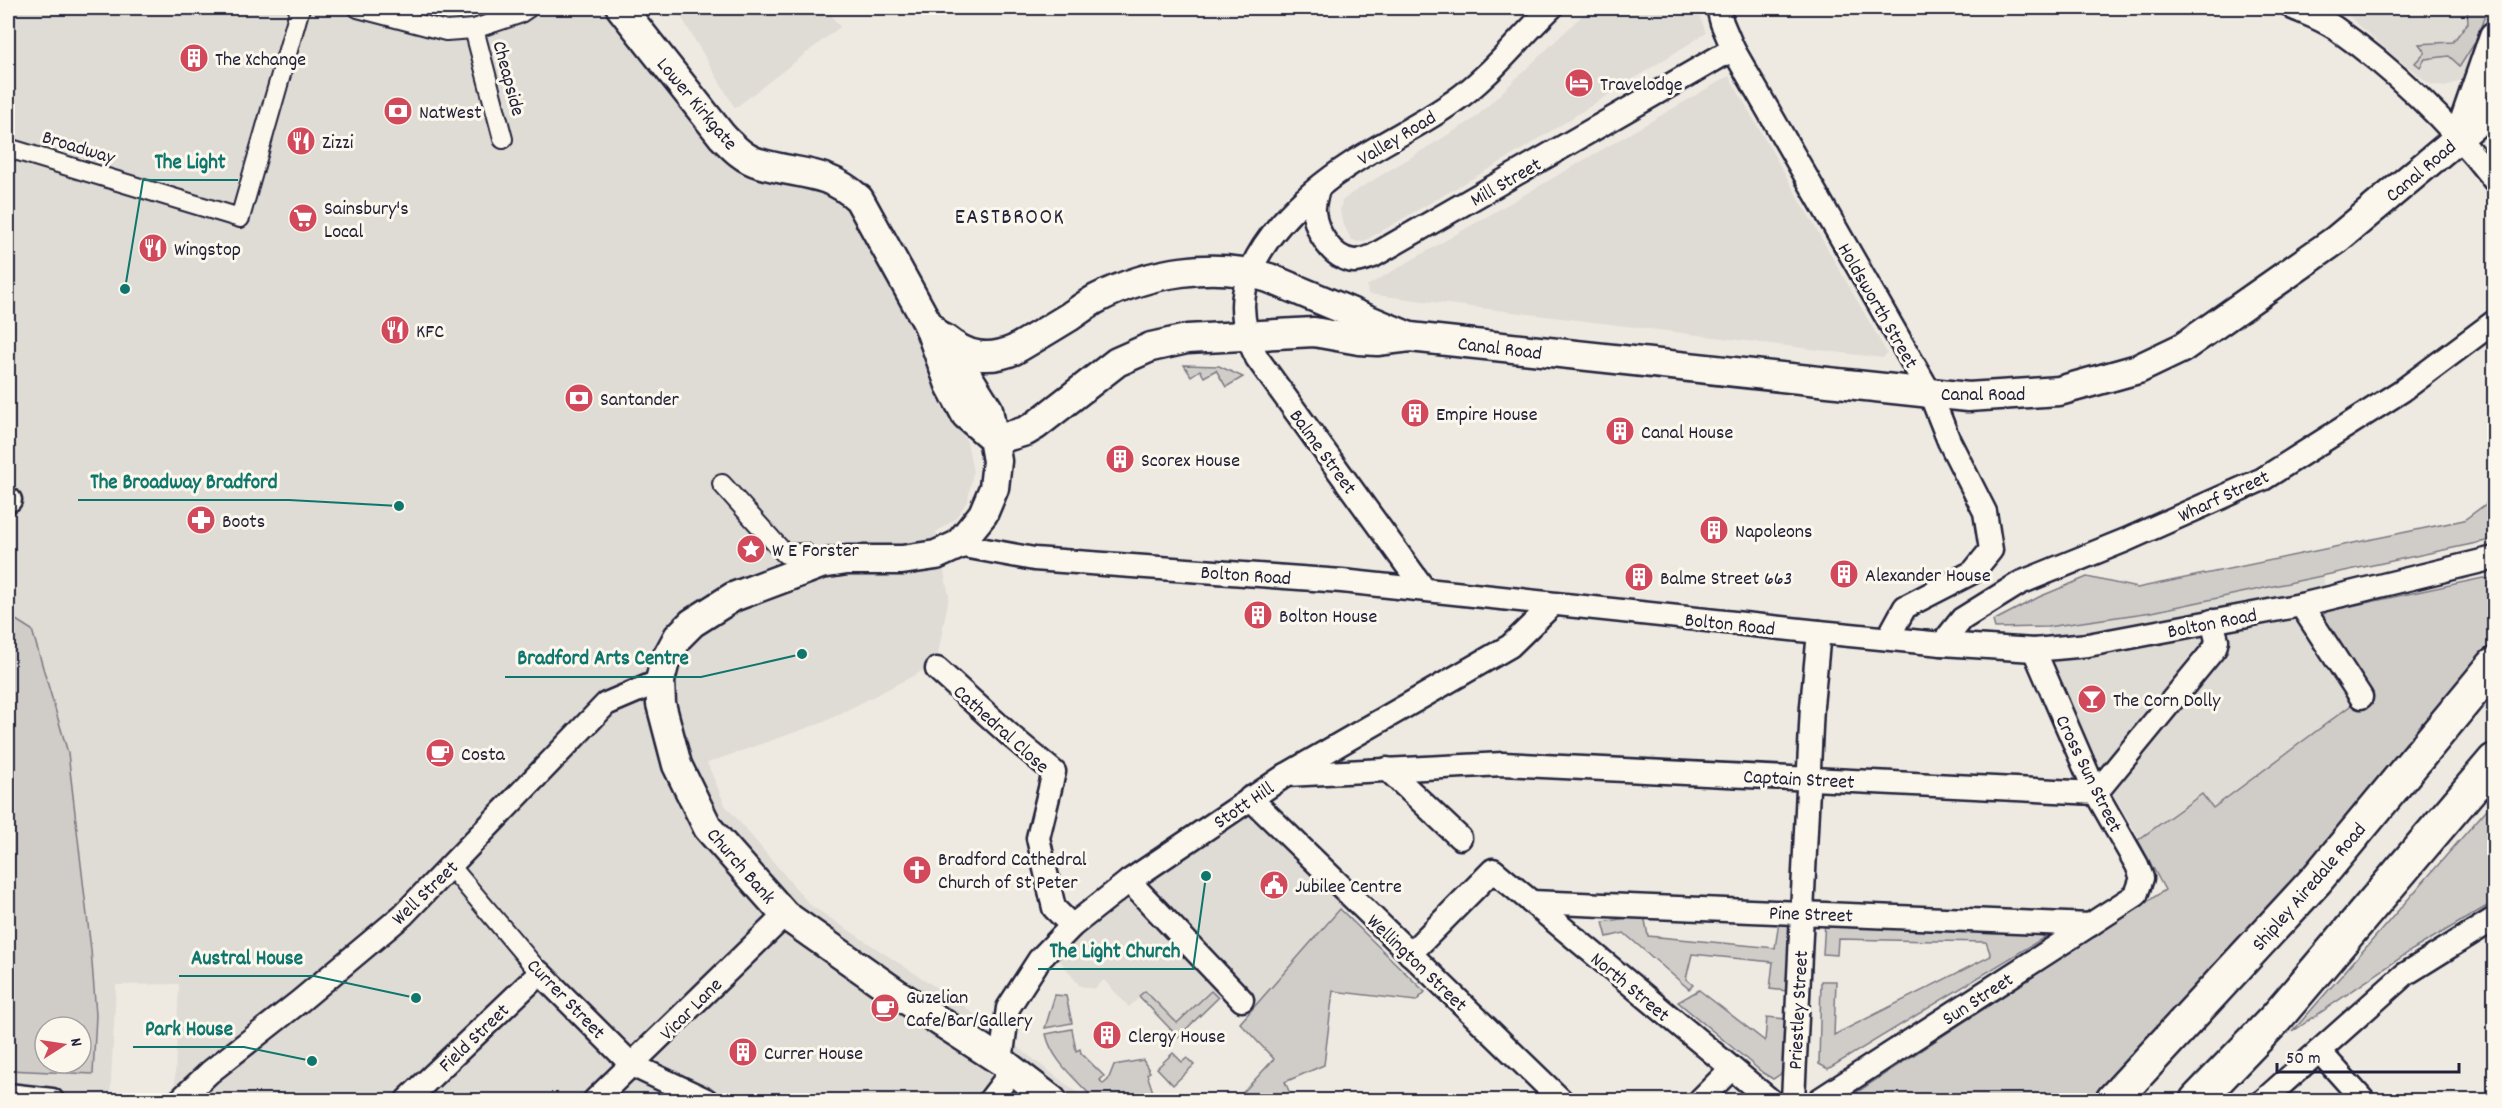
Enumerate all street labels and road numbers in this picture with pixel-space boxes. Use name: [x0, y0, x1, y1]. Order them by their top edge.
street label: Cheapside: [484, 38, 531, 120]
street label: Lower Kirkgate: [648, 52, 743, 158]
street label: Valley Road: [1353, 105, 1442, 174]
street label: Broadway: [38, 125, 119, 173]
street label: Canal Road: [2381, 134, 2463, 210]
street label: Mill Street: [1466, 152, 1547, 215]
street label: Holdsworth Street: [1829, 239, 1924, 374]
street label: Canal Road: [1456, 331, 1543, 369]
street label: Canal Road: [1941, 382, 2025, 410]
street label: Balme Street: [1281, 404, 1362, 501]
street label: Wharf Street: [2174, 464, 2274, 531]
street label: Bolton Road: [1200, 560, 1292, 594]
street label: Bolton Road: [2165, 603, 2260, 647]
street label: Bolton Road: [1683, 607, 1776, 645]
street label: Cathedral Close: [946, 679, 1054, 781]
street label: Cross Sun Street: [2047, 711, 2128, 838]
street label: Captain Street: [1743, 764, 1855, 798]
street label: Stott Hill: [1209, 776, 1281, 837]
street label: Shipley Airedale Road: [2246, 818, 2374, 958]
street label: Church Bank: [699, 823, 781, 911]
street label: Well Street: [387, 855, 466, 933]
street label: Pine Street: [1768, 901, 1853, 931]
street label: Wellington Street: [1359, 909, 1472, 1019]
street label: North Street: [1583, 947, 1675, 1030]
street label: Priestley Street: [1783, 950, 1817, 1071]
street label: Currer Street: [519, 953, 611, 1047]
street label: Sun Street: [1938, 967, 2020, 1034]
street label: Vicar Lane: [655, 972, 730, 1048]
street label: Field Street: [433, 998, 517, 1080]

